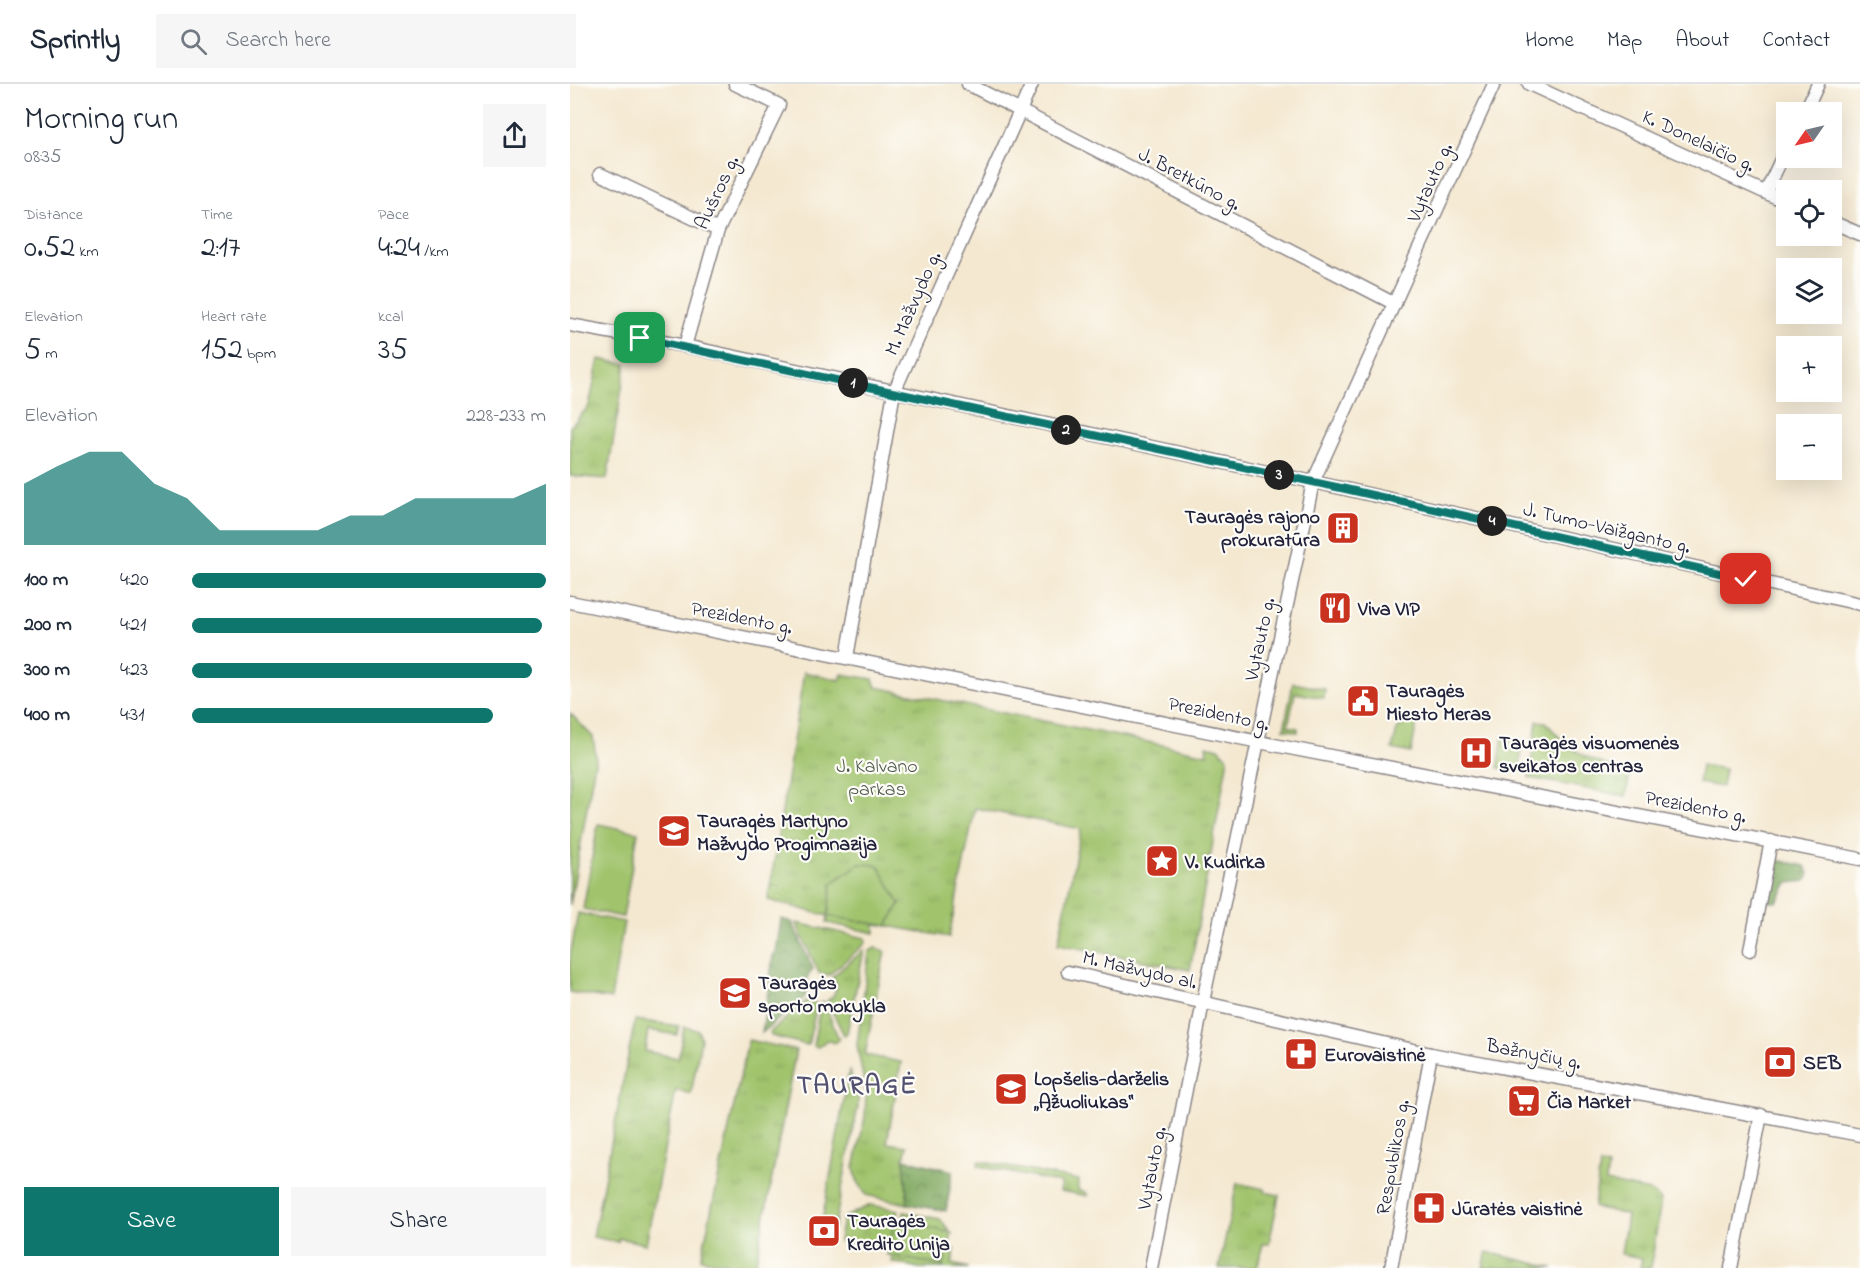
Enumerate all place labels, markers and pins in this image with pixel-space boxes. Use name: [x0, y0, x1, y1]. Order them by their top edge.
pin: [614, 312, 665, 363]
pin: 1: [838, 368, 868, 398]
pin: 2: [1051, 415, 1081, 445]
pin: 3: [1264, 460, 1294, 490]
place label: Tauragės rajono prokuratūra: [1185, 504, 1320, 556]
pin: 4: [1477, 506, 1507, 536]
building icon: Tauragės rajono prokuratūra: [1325, 510, 1361, 546]
pin: [1720, 553, 1771, 604]
restaurant icon: Viva VIP: [1317, 590, 1353, 626]
place label: Viva VIP: [1357, 596, 1421, 625]
place label: Tauragės Miesto Meras: [1386, 678, 1491, 730]
public building icon: Tauragės Miesto Meras: [1345, 683, 1381, 719]
place label: Tauragės visuomenės sveikatos centras: [1499, 730, 1680, 782]
hospital icon: Tauragės visuomenės sveikatos centras: [1458, 735, 1494, 771]
place label: Tauragės Martyno Mažvydo Progimnazija: [697, 808, 877, 861]
school or university icon: Tauragės Martyno Mažvydo Progimnazija: [656, 813, 692, 849]
place icon: V. Kudirka: [1144, 843, 1180, 879]
place label: V. Kudirka: [1184, 849, 1265, 878]
place label: Tauragės sporto mokykla: [758, 970, 886, 1023]
school or university icon: Tauragės sporto mokykla: [717, 975, 753, 1011]
pharmacy icon: Eurovaistinė: [1283, 1036, 1319, 1072]
place label: Eurovaistinė: [1324, 1042, 1427, 1071]
bank icon: SEB: [1762, 1044, 1798, 1080]
place label: SEB: [1803, 1050, 1842, 1079]
place label: Lopšelis-darželis „Ąžuoliukas“: [1033, 1066, 1169, 1118]
school or university icon: Lopšelis-darželis „Ąžuoliukas“: [993, 1071, 1029, 1107]
supermarket icon: Čia Market: [1506, 1083, 1542, 1119]
place label: Čia Market: [1547, 1089, 1631, 1118]
pharmacy icon: Jūratės vaistinė: [1411, 1190, 1447, 1226]
place label: Jūratės vaistinė: [1452, 1196, 1583, 1225]
place label: Tauragės Kredito Unija: [847, 1208, 950, 1260]
bank icon: Tauragės Kredito Unija: [806, 1213, 842, 1249]

